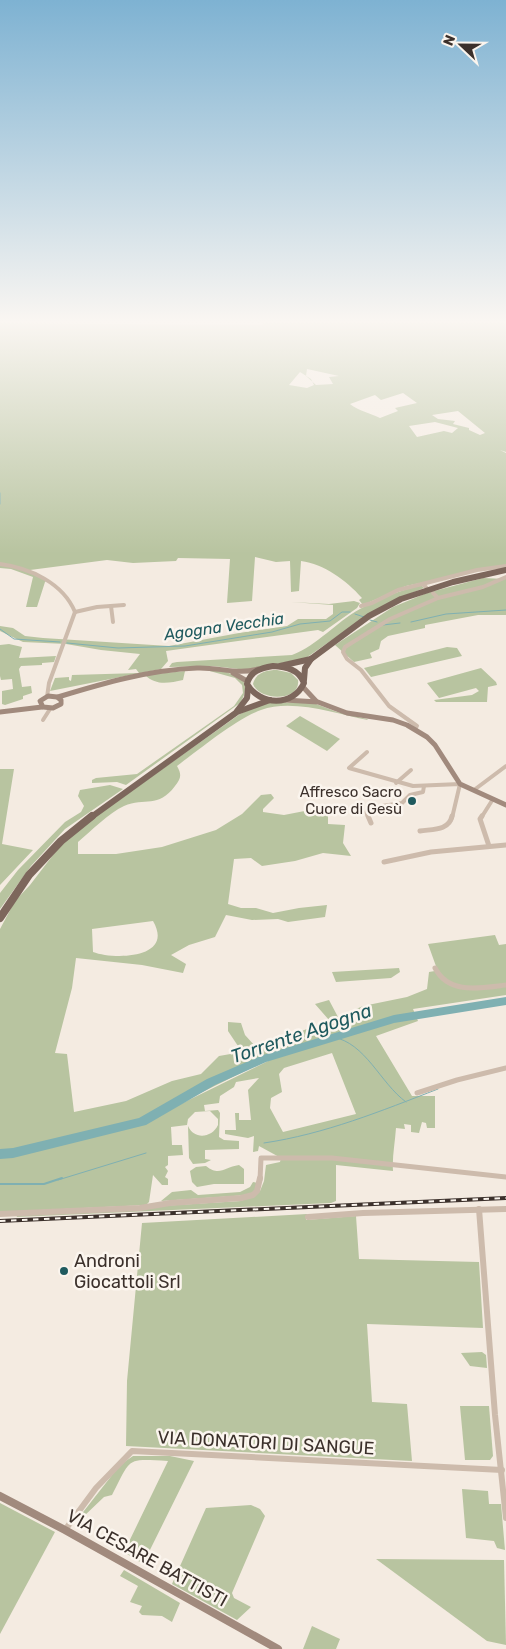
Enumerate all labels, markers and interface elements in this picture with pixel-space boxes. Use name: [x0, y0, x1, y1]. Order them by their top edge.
north arrow: [436, 20, 486, 70]
text: N: [440, 32, 459, 48]
water label: Agogna Vecchia: [162, 609, 285, 644]
place label: Affresco Sacro Cuore di Gesù: [300, 783, 402, 818]
marker: Affresco Sacro Cuore di Gesù: [406, 795, 418, 807]
water label: Torrente Agogna: [228, 999, 375, 1068]
place label: Androni Giocattoli Srl: [74, 1250, 181, 1293]
marker: Androni Giocattoli Srl: [58, 1265, 70, 1277]
street label: VIA DONATORI DI SANGUE: [157, 1426, 375, 1460]
street label: VIA CESARE BATTISTI: [63, 1505, 231, 1611]

